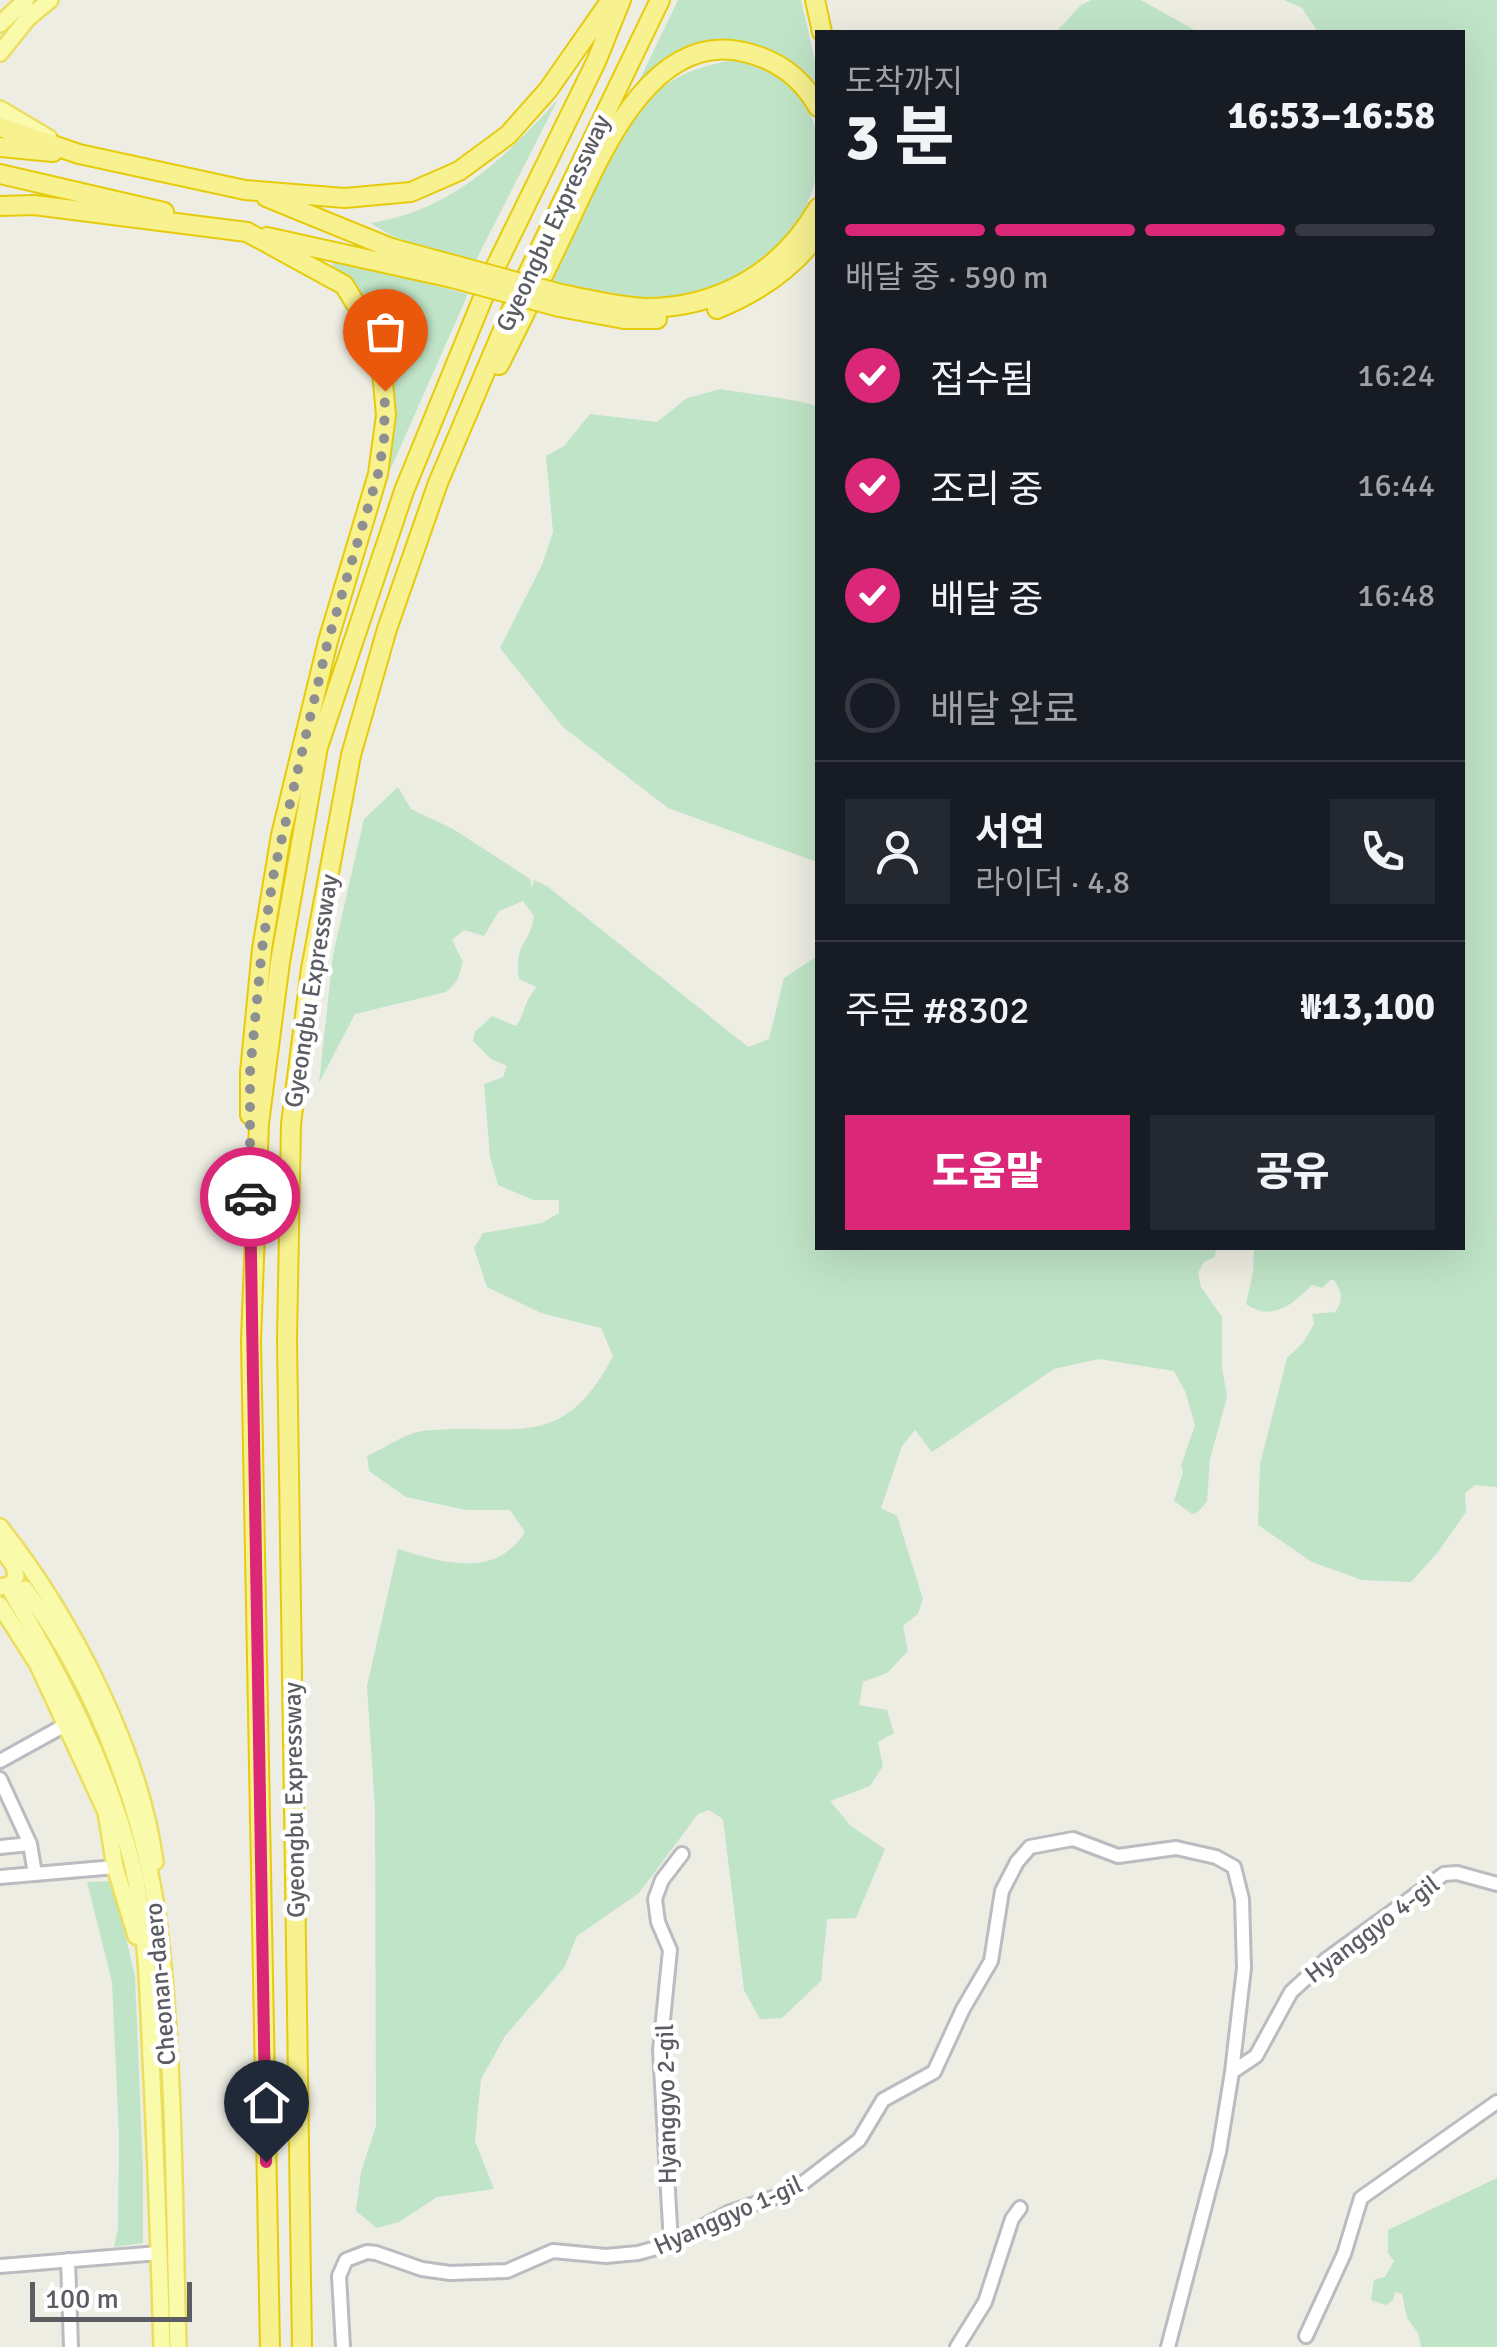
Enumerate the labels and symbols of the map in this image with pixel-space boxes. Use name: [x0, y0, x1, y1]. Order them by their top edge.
street label: Gyeongbu Expressway: [489, 109, 617, 336]
pin: [343, 289, 428, 392]
street label: Gyeongbu Expressway: [277, 872, 345, 1110]
courier: [200, 1147, 300, 1247]
street label: Gyeongbu Expressway: [276, 1681, 312, 1918]
street label: Hyanggyo 4-gil: [1299, 1868, 1445, 1990]
street label: Cheonan-daero: [137, 1901, 183, 2067]
street label: Hyanggyo 2-gil: [649, 2024, 683, 2184]
pin: [224, 2060, 309, 2163]
street label: Hyanggyo 1-gil: [649, 2168, 807, 2262]
scale bar: [30, 2277, 192, 2322]

